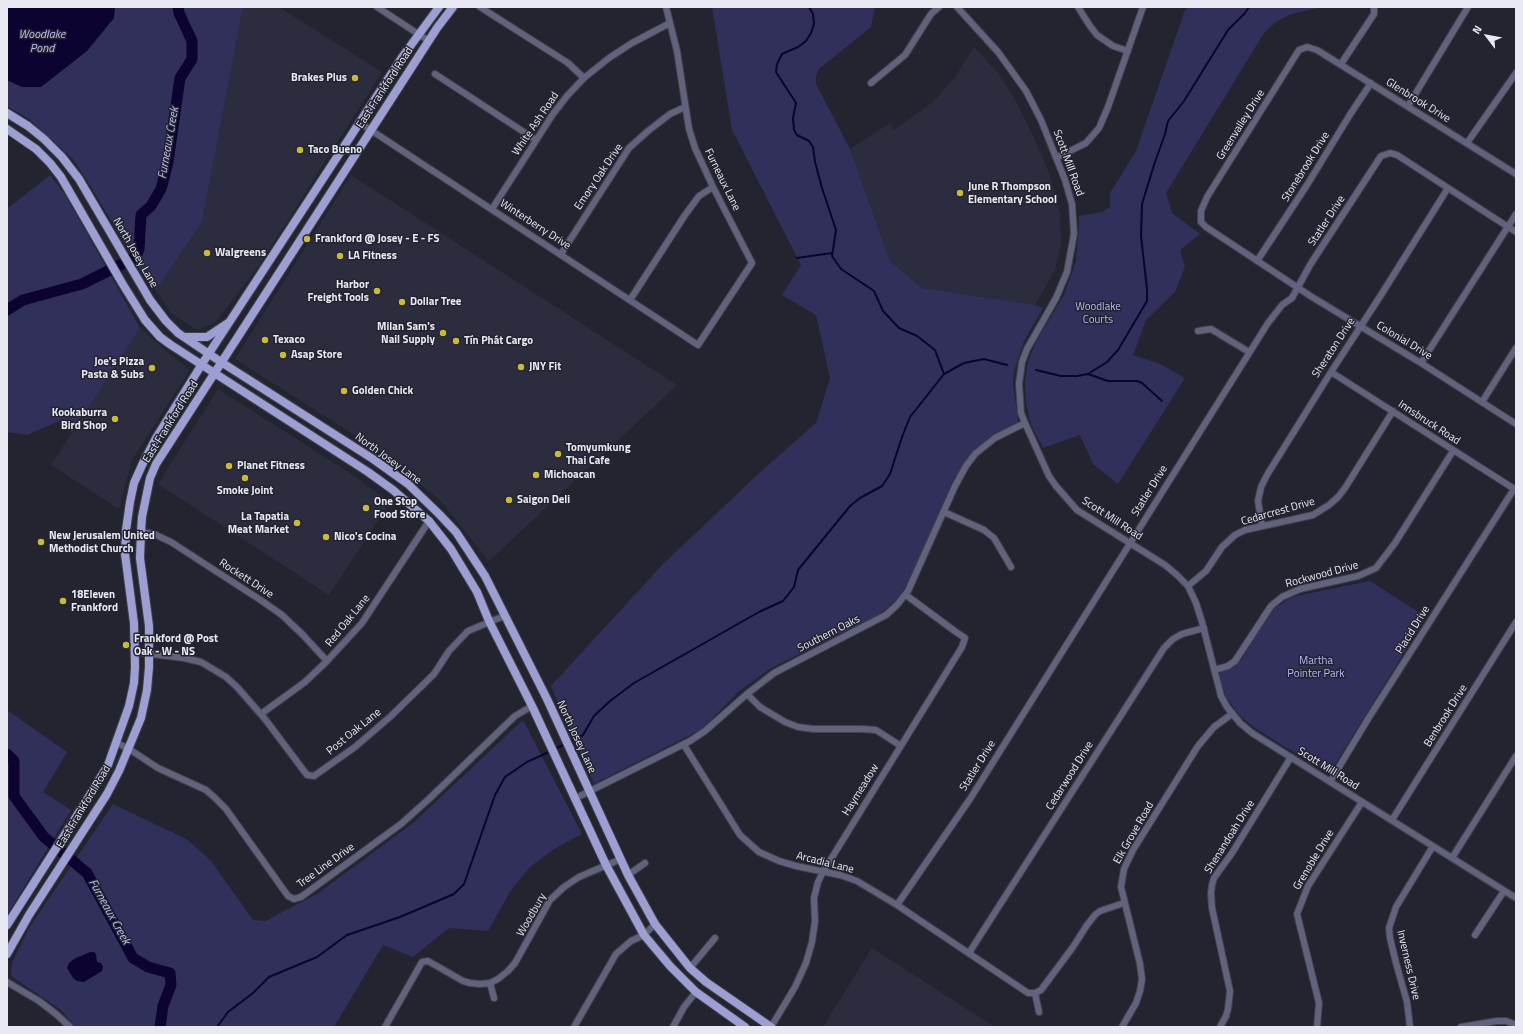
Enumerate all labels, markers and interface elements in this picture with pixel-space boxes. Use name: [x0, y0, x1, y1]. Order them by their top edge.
north arrow: [1467, 16, 1507, 56]
text: N: [1468, 22, 1486, 37]
water label: Woodlake Pond: [19, 28, 65, 56]
street label: East Frankford Road: [354, 45, 416, 131]
place label: Brakes Plus: [291, 71, 347, 85]
marker: Brakes Plus: [350, 73, 360, 83]
street label: Glenbrook Drive: [1383, 76, 1453, 126]
street label: Greenvalley Drive: [1214, 87, 1268, 163]
street label: White Ash Road: [510, 90, 562, 158]
water label: Furneaux Creek: [156, 106, 182, 180]
street label: Scott Mill Road: [1050, 128, 1086, 198]
street label: Stonebrook Drive: [1279, 130, 1333, 204]
street label: Emory Oak Drive: [572, 141, 626, 213]
place label: Taco Bueno: [308, 143, 362, 157]
marker: Taco Bueno: [295, 145, 305, 155]
street label: Furneaux Lane: [701, 147, 743, 213]
place label: June R Thompson Elementary School: [968, 180, 1057, 206]
marker: June R Thompson Elementary School: [955, 188, 965, 198]
street label: Statler Drive: [1306, 193, 1348, 249]
street label: Winterberry Drive: [497, 197, 573, 253]
street label: North Josey Lane: [110, 216, 160, 290]
place label: Frankford @ Josey - E - FS: [315, 232, 439, 246]
marker: Frankford @ Josey - E - FS: [302, 234, 312, 244]
place label: Walgreens: [215, 246, 266, 260]
marker: Walgreens: [202, 248, 212, 258]
place label: LA Fitness: [348, 249, 397, 263]
marker: LA Fitness: [335, 251, 345, 261]
place label: Harbor Freight Tools: [308, 278, 369, 304]
marker: Harbor Freight Tools: [372, 286, 382, 296]
place label: Dollar Tree: [410, 295, 461, 309]
marker: Dollar Tree: [397, 297, 407, 307]
park label: Woodlake Courts: [1075, 300, 1121, 326]
street label: Sheraton Drive: [1310, 316, 1358, 380]
street label: Colonial Drive: [1374, 319, 1434, 363]
place label: Milan Sam's Nail Supply: [377, 320, 435, 346]
marker: Milan Sam's Nail Supply: [438, 328, 448, 338]
place label: Texaco: [273, 333, 305, 347]
place label: Tín Phát Cargo: [464, 334, 533, 348]
marker: Texaco: [260, 335, 270, 345]
marker: Tín Phát Cargo: [451, 336, 461, 346]
place label: Asap Store: [291, 348, 342, 362]
marker: Asap Store: [278, 350, 288, 360]
place label: Joe's Pizza Pasta & Subs: [81, 355, 144, 381]
place label: JNY Fit: [529, 360, 561, 374]
marker: JNY Fit: [516, 362, 526, 372]
marker: Joe's Pizza Pasta & Subs: [147, 363, 157, 373]
street label: East Frankford Road: [140, 379, 202, 465]
place label: Golden Chick: [352, 384, 413, 398]
marker: Golden Chick: [339, 386, 349, 396]
street label: Innsbruck Road: [1395, 398, 1463, 448]
place label: Kookaburra Bird Shop: [52, 406, 107, 432]
marker: Kookaburra Bird Shop: [110, 414, 120, 424]
street label: North Josey Lane: [352, 431, 424, 487]
place label: Tomyumkung Thai Cafe: [566, 441, 631, 467]
marker: Tomyumkung Thai Cafe: [553, 449, 563, 459]
place label: Planet Fitness: [237, 459, 305, 473]
marker: Planet Fitness: [224, 461, 234, 471]
street label: Statler Drive: [1129, 463, 1171, 519]
place label: Michoacan: [544, 468, 595, 482]
marker: Michoacan: [531, 470, 541, 480]
marker: Smoke Joint: [240, 473, 250, 483]
place label: Smoke Joint: [217, 484, 273, 498]
place label: Saigon Deli: [517, 493, 570, 507]
place label: One Stop Food Store: [374, 495, 425, 521]
marker: Saigon Deli: [504, 495, 514, 505]
street label: Scott Mill Road: [1079, 495, 1145, 543]
street label: Cedarcrest Drive: [1240, 495, 1316, 529]
marker: One Stop Food Store: [361, 503, 371, 513]
place label: La Tapatia Meat Market: [228, 510, 289, 536]
marker: La Tapatia Meat Market: [292, 518, 302, 528]
place label: New Jerusalem United Methodist Church: [49, 529, 155, 555]
place label: Nico's Cocina: [334, 530, 396, 544]
marker: Nico's Cocina: [321, 532, 331, 542]
marker: New Jerusalem United Methodist Church: [36, 537, 46, 547]
street label: Rockett Drive: [216, 557, 276, 601]
street label: Rockwood Drive: [1284, 559, 1360, 591]
place label: 18Eleven Frankford: [71, 588, 118, 614]
street label: Red Oak Lane: [323, 592, 373, 650]
marker: 18Eleven Frankford: [58, 596, 68, 606]
street label: Placid Drive: [1393, 604, 1433, 656]
street label: Southern Oaks: [796, 613, 862, 655]
place label: Frankford @ Post Oak - W - NS: [134, 632, 218, 658]
marker: Frankford @ Post Oak - W - NS: [121, 640, 131, 650]
park label: Martha Pointer Park: [1287, 654, 1345, 680]
street label: Benbrook Drive: [1422, 682, 1470, 750]
street label: North Josey Lane: [553, 699, 599, 775]
street label: Post Oak Lane: [324, 706, 384, 758]
street label: Statler Drive: [957, 738, 999, 794]
street label: Cedarwood Drive: [1044, 739, 1096, 813]
street label: Scott Mill Road: [1295, 745, 1361, 793]
street label: Haymeadow: [840, 762, 882, 818]
street label: East Frankford Road: [54, 763, 114, 851]
street label: Shenandoah Drive: [1202, 798, 1258, 876]
street label: Elk Grove Road: [1111, 800, 1157, 866]
street label: Grenoble Drive: [1291, 827, 1337, 893]
street label: Tree Line Drive: [295, 841, 357, 891]
street label: Arcadia Lane: [795, 849, 855, 877]
water label: Furneaux Creek: [85, 877, 133, 947]
street label: Woodbury: [514, 891, 550, 939]
street label: Inverness Drive: [1394, 929, 1422, 1001]

